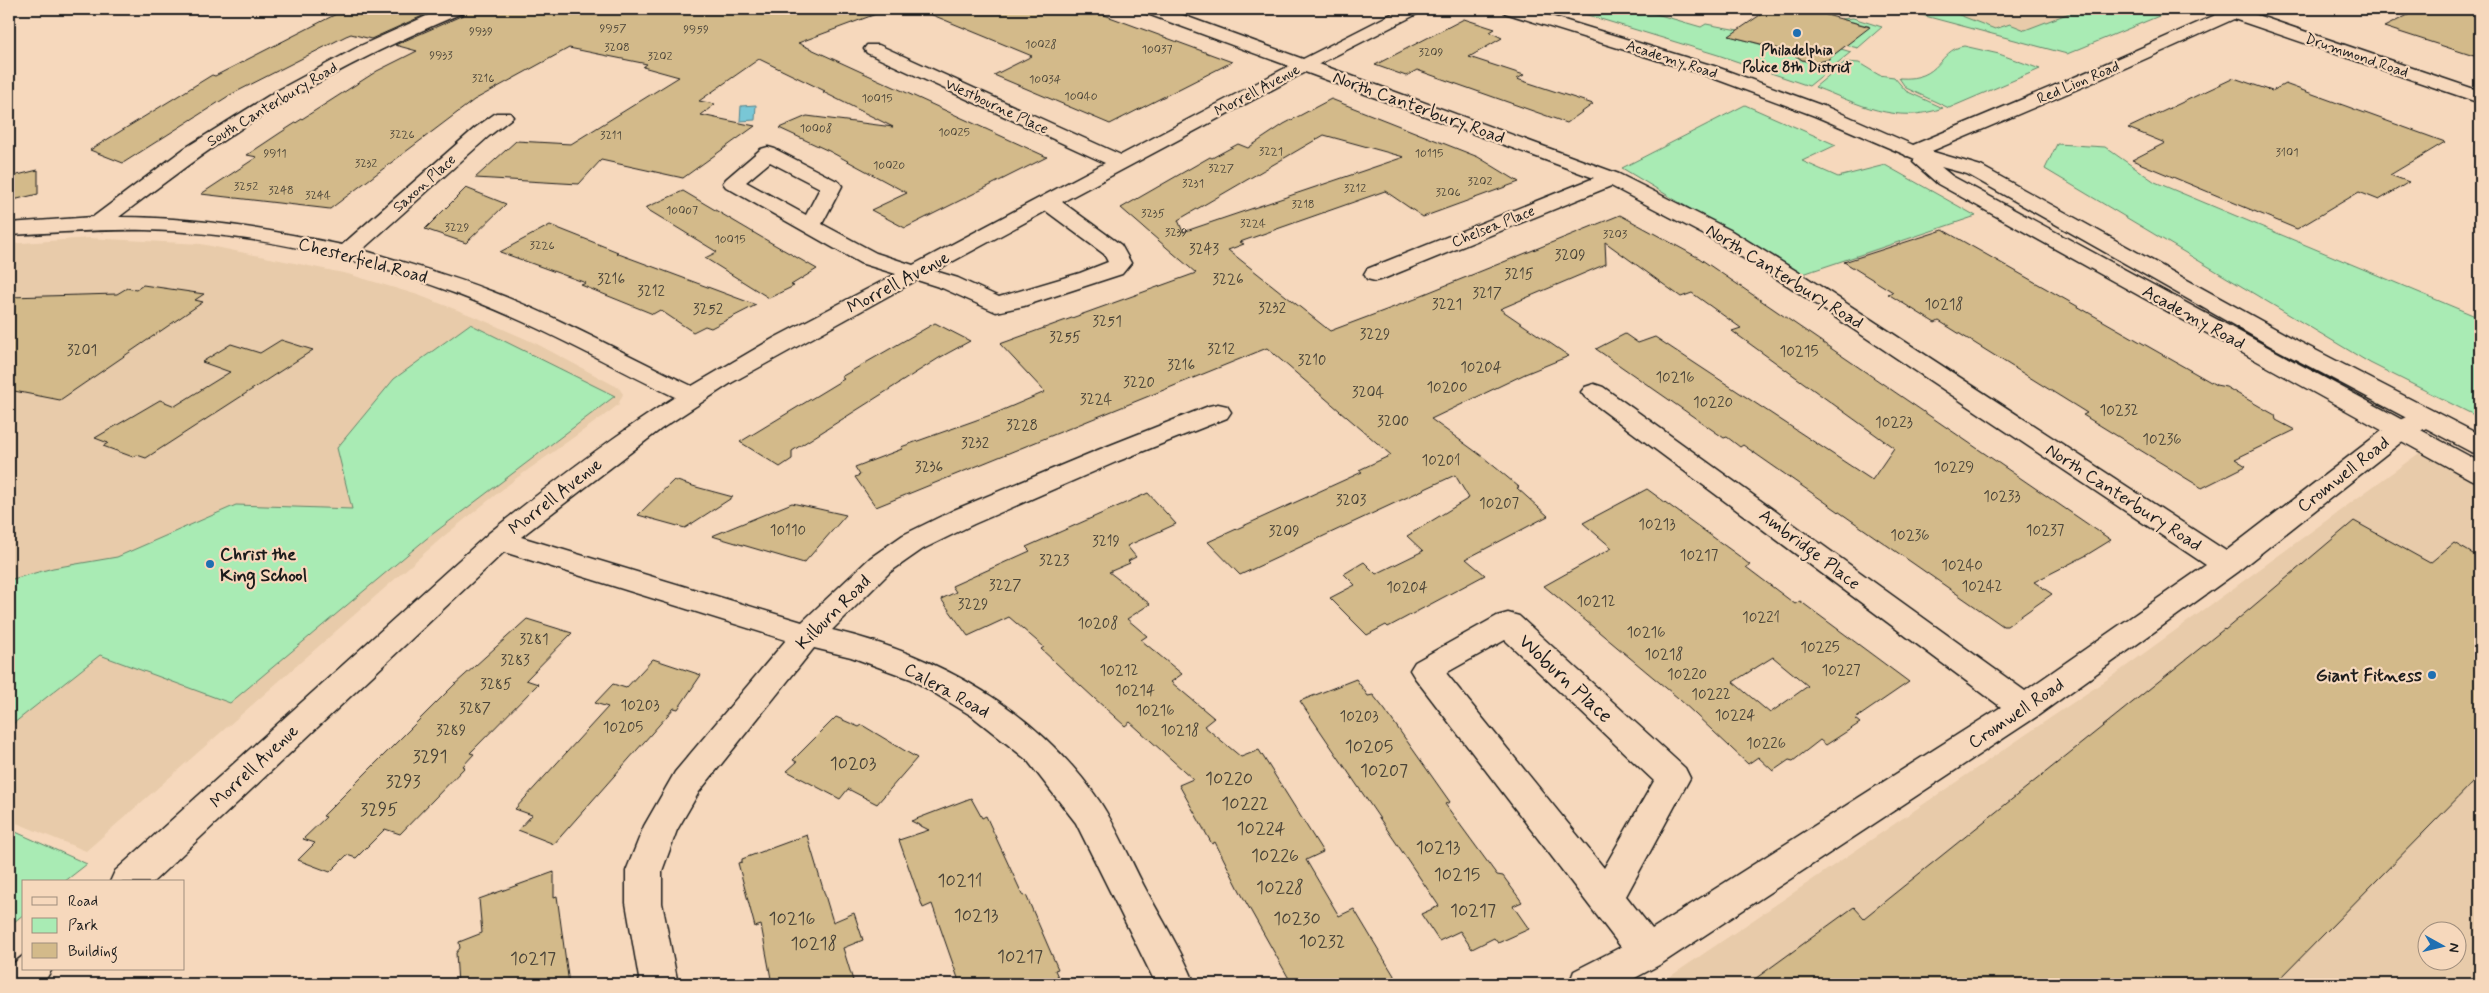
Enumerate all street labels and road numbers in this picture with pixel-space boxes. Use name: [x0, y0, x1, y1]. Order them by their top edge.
street label: Drummond Road: [2302, 29, 2411, 83]
street label: Academy Road: [1623, 36, 1720, 84]
street label: Red Lion Road: [2034, 57, 2123, 109]
street label: South Canterbury Road: [203, 58, 342, 152]
street label: Morrell Avenue: [1211, 60, 1304, 122]
street label: North Canterbury Road: [1329, 66, 1508, 150]
street label: Westbourne Place: [942, 74, 1052, 140]
street label: Saxon Place: [389, 150, 461, 217]
street label: Chelsea Place: [1449, 201, 1538, 253]
street label: North Canterbury Road: [1701, 219, 1868, 335]
street label: Chesterfield Road: [295, 232, 430, 290]
street label: Morrell Avenue: [843, 246, 954, 320]
street label: Academy Road: [2138, 280, 2249, 356]
street label: Cromwell Road: [2292, 431, 2395, 518]
street label: North Canterbury Road: [2041, 438, 2206, 557]
street label: Morrell Avenue: [504, 453, 608, 541]
street label: Ambridge Place: [1753, 504, 1865, 597]
street label: Kilburn Road: [791, 570, 876, 655]
street label: Woburn Place: [1512, 628, 1619, 730]
street label: Calera Road: [899, 657, 994, 724]
street label: Cromwell Road: [1964, 673, 2069, 755]
street label: Morrell Avenue: [205, 719, 304, 814]

